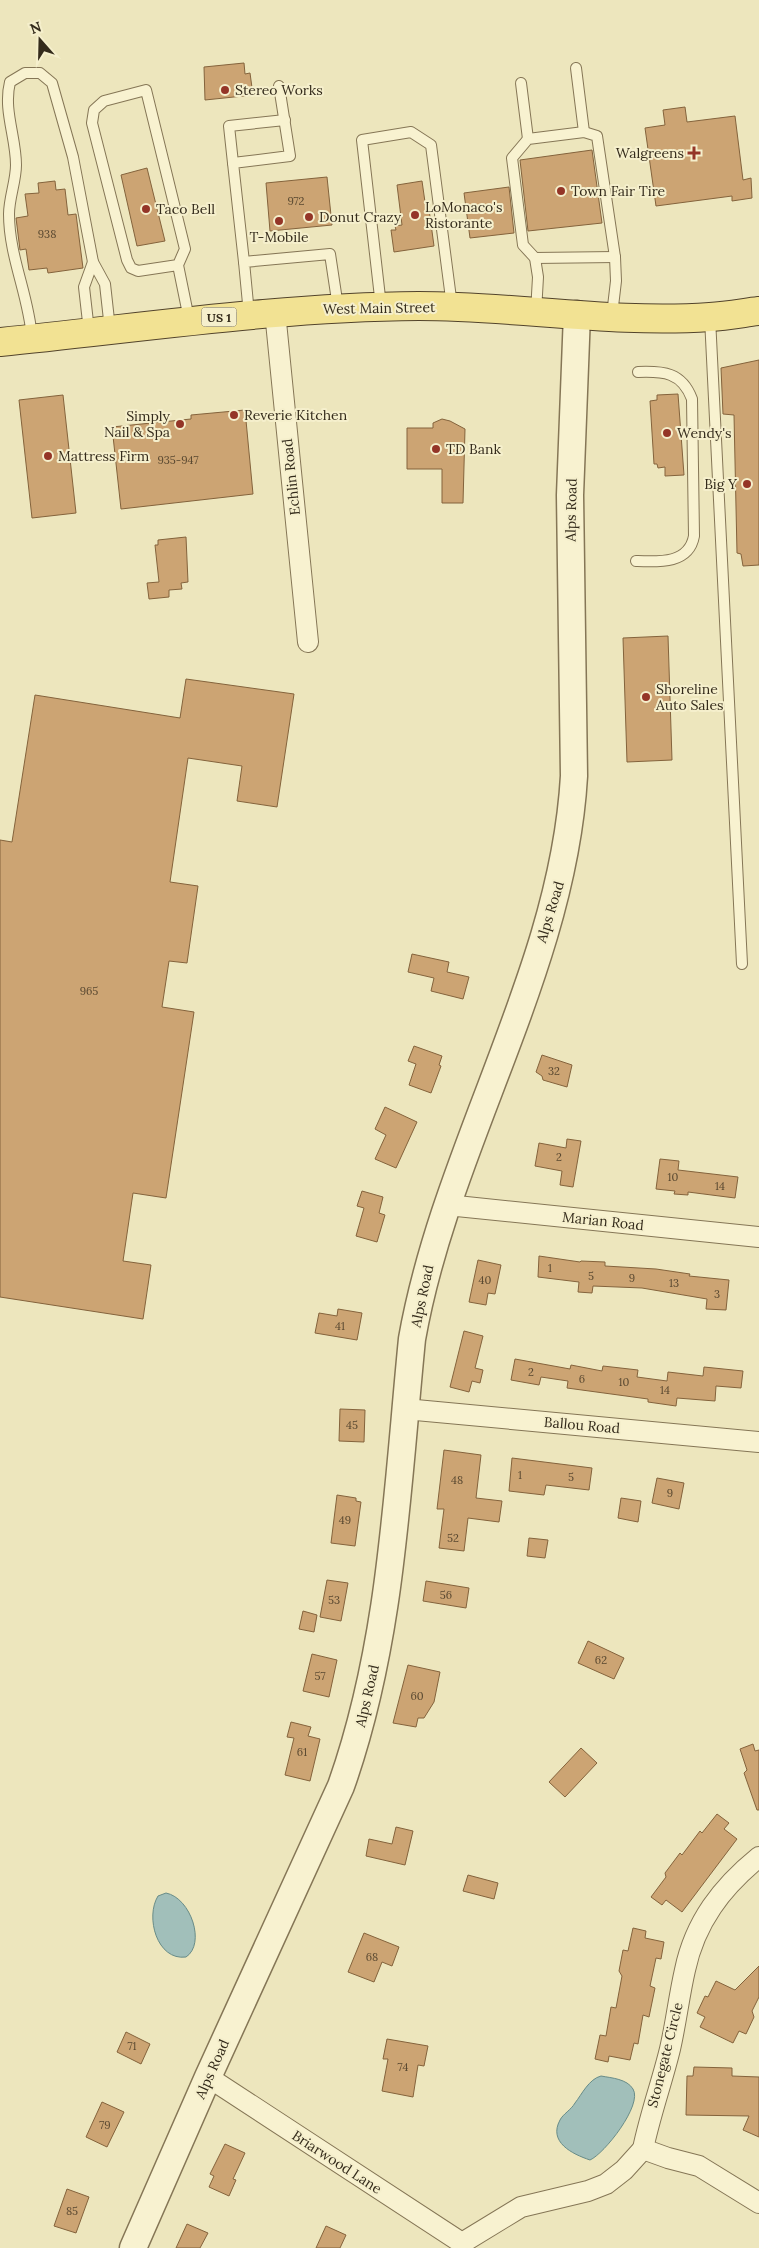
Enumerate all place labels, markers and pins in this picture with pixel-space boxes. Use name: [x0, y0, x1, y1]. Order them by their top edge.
place label: Stereo Works: [235, 81, 323, 99]
marker: Stereo Works: [219, 84, 231, 96]
place label: Walgreens: [616, 144, 684, 162]
marker: Walgreens: [688, 147, 700, 159]
place label: Town Fair Tire: [571, 182, 666, 200]
marker: Town Fair Tire: [555, 185, 567, 197]
place label: LoMonaco's Ristorante: [425, 198, 502, 232]
place label: Taco Bell: [156, 200, 215, 218]
marker: Taco Bell: [140, 203, 152, 215]
place label: Donut Crazy: [319, 208, 402, 226]
marker: LoMonaco's Ristorante: [409, 209, 421, 221]
marker: Donut Crazy: [303, 211, 315, 223]
marker: T-Mobile: [273, 215, 285, 227]
place label: T-Mobile: [249, 228, 309, 246]
place label: Reverie Kitchen: [244, 406, 348, 424]
place label: Simply Nail & Spa: [104, 407, 171, 441]
marker: Reverie Kitchen: [228, 409, 240, 421]
marker: Simply Nail & Spa: [174, 418, 186, 430]
place label: Wendy's: [677, 424, 732, 442]
marker: Wendy's: [661, 427, 673, 439]
place label: TD Bank: [446, 440, 502, 458]
marker: TD Bank: [430, 443, 442, 455]
place label: Mattress Firm: [58, 447, 150, 465]
marker: Mattress Firm: [42, 450, 54, 462]
place label: Big Y: [704, 475, 738, 493]
marker: Big Y: [741, 478, 753, 490]
place label: Shoreline Auto Sales: [655, 680, 723, 714]
marker: Shoreline Auto Sales: [640, 691, 652, 703]

